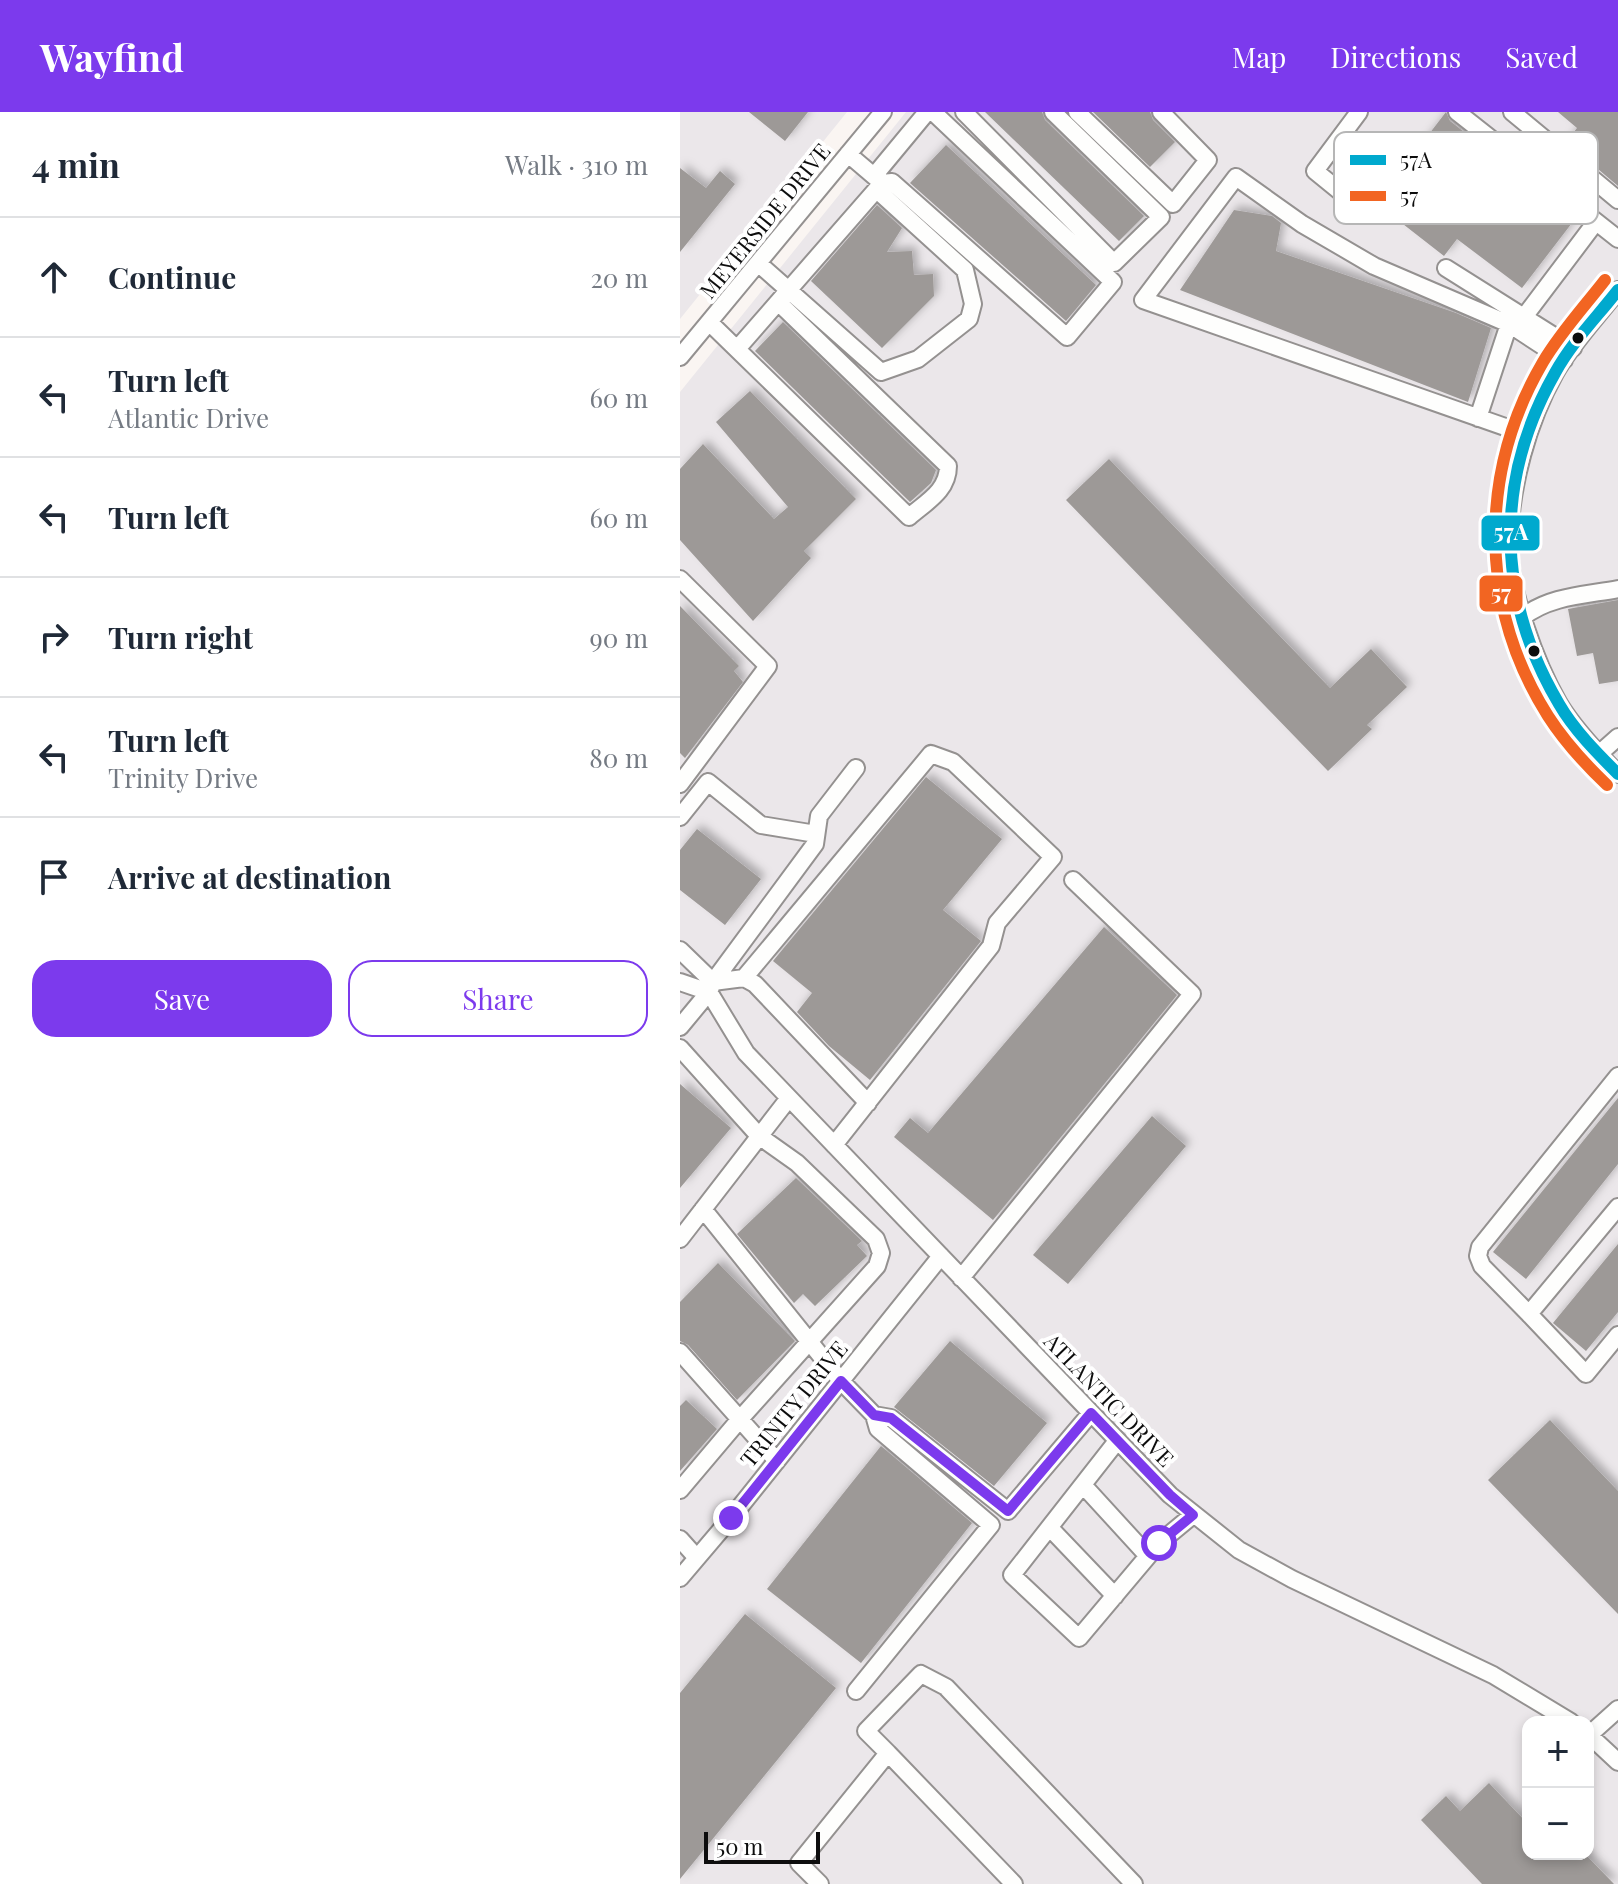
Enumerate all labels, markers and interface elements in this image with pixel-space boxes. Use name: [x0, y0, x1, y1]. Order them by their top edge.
text: Wayfind: [40, 31, 184, 82]
text: Map: [1232, 38, 1286, 75]
text: Directions: [1330, 38, 1461, 75]
text: Saved: [1505, 38, 1578, 75]
legend: [1334, 132, 1598, 224]
street label: MEYERSIDE DRIVE: [692, 136, 836, 304]
text: 4 min: [32, 141, 120, 187]
text: 57A: [1400, 144, 1432, 174]
text: Walk · 310 m: [505, 147, 648, 182]
text: 57: [1400, 180, 1418, 210]
icon: ahead: [32, 255, 76, 299]
text: Continue: [108, 257, 236, 297]
text: 20 m: [590, 260, 648, 295]
unlabelled marker: [1570, 330, 1586, 346]
text: Turn left: [108, 360, 229, 400]
icon: left: [32, 375, 76, 419]
text: 60 m: [589, 380, 648, 415]
text: Atlantic Drive: [108, 400, 269, 435]
icon: left: [32, 495, 76, 539]
text: Turn left: [108, 497, 229, 537]
text: 60 m: [589, 500, 648, 535]
line badge: 57A: [1480, 514, 1541, 552]
text: 57A: [1494, 516, 1529, 546]
line badge: 57: [1478, 574, 1524, 613]
text: 57: [1491, 577, 1511, 607]
icon: right: [32, 615, 76, 659]
text: Turn right: [108, 617, 253, 657]
text: 90 m: [590, 620, 648, 655]
unlabelled marker: [1526, 643, 1542, 659]
text: Turn left: [108, 720, 229, 760]
icon: left: [32, 735, 76, 779]
text: 80 m: [589, 740, 648, 775]
text: Trinity Drive: [108, 760, 258, 795]
icon: arrive: [32, 855, 76, 899]
text: Arrive at destination: [108, 857, 391, 897]
button: Save: [32, 960, 332, 1037]
button: Share: [348, 960, 648, 1037]
street label: ATLANTIC DRIVE: [1038, 1325, 1181, 1473]
street label: TRINITY DRIVE: [733, 1334, 853, 1473]
route end: [713, 1500, 749, 1536]
route start: [1141, 1525, 1177, 1561]
map controls: [1522, 1716, 1594, 1860]
button: +: [1522, 1716, 1594, 1788]
button: −: [1522, 1788, 1594, 1860]
scale bar: [704, 1828, 820, 1864]
text: 50 m: [716, 1831, 763, 1861]

